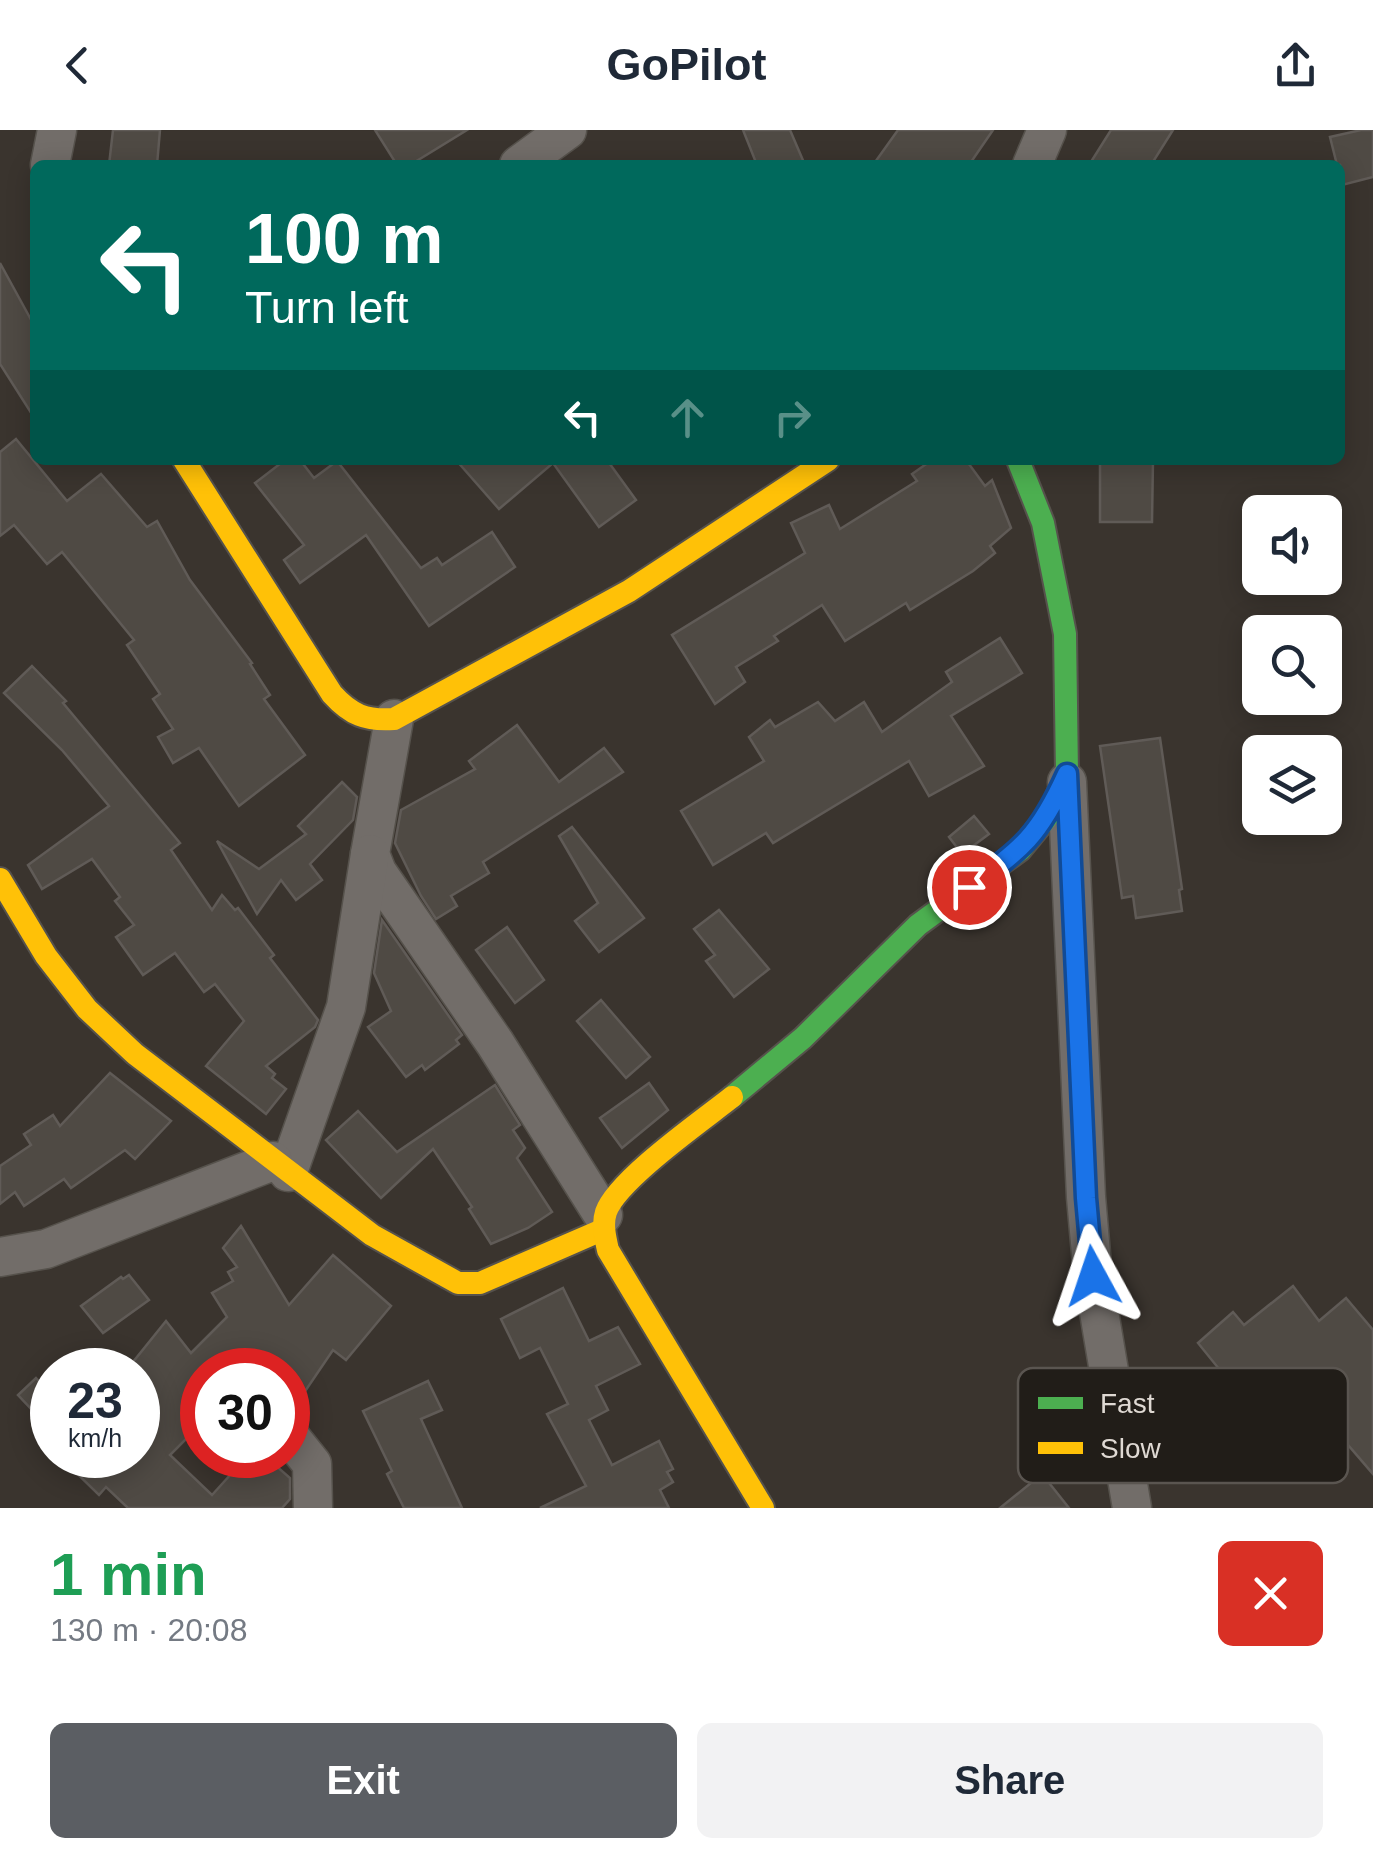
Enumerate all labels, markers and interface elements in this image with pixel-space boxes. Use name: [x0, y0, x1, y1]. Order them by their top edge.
icon: back: [50, 38, 105, 93]
icon: share: [1268, 38, 1323, 93]
text: GoPilot: [607, 39, 766, 90]
icon: left: [80, 200, 210, 330]
text: 100 m: [245, 200, 443, 278]
text: Turn left: [245, 282, 408, 333]
icon: left: [555, 390, 610, 445]
icon: ahead: [660, 390, 715, 445]
icon: right: [765, 390, 820, 445]
map controls: [1242, 495, 1342, 835]
button: sound: [1242, 495, 1342, 595]
button: search: [1242, 615, 1342, 715]
button: layers: [1242, 735, 1342, 835]
pin: [927, 845, 1012, 930]
icon: arrive: [942, 860, 997, 915]
position arrow: [1041, 1224, 1145, 1328]
speed limit sign: 30: [180, 1348, 310, 1478]
legend: [1018, 1368, 1348, 1483]
text: 23: [67, 1373, 123, 1429]
text: Fast: [1100, 1388, 1155, 1419]
text: km/h: [68, 1424, 122, 1452]
text: Slow: [1100, 1433, 1161, 1464]
text: 1 min: [50, 1541, 207, 1608]
button: close: [1218, 1541, 1323, 1646]
text: 130 m · 20:08: [50, 1612, 247, 1648]
button: Exit: [50, 1723, 677, 1838]
button: Share: [697, 1723, 1323, 1838]

